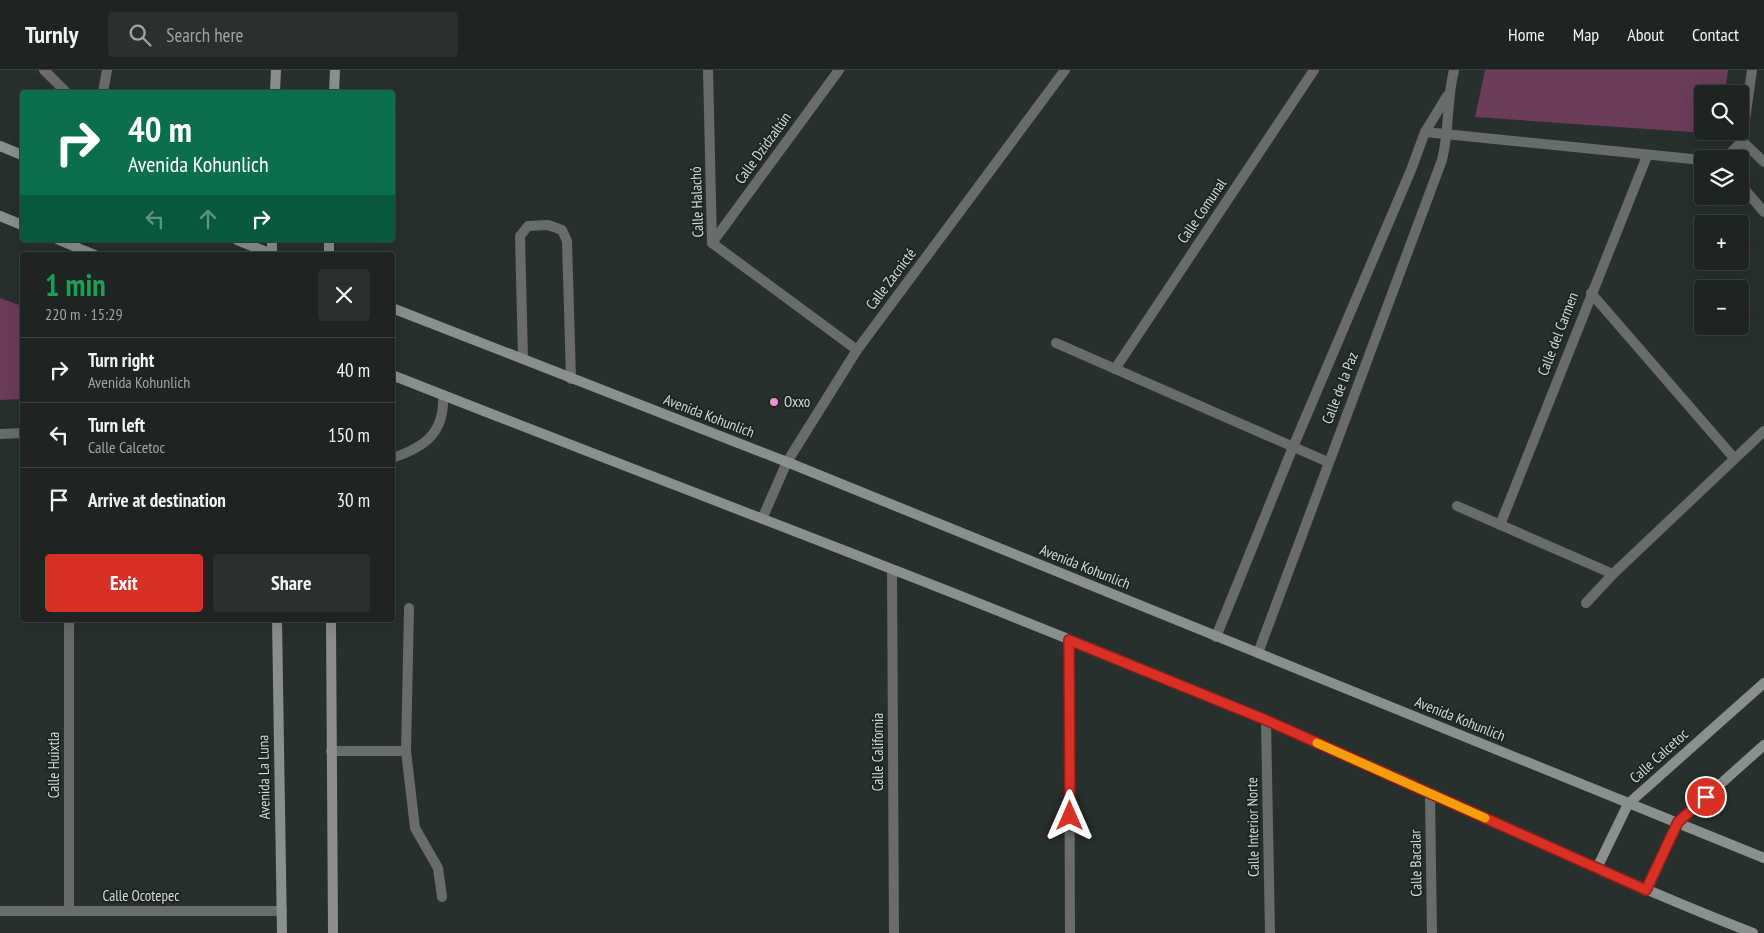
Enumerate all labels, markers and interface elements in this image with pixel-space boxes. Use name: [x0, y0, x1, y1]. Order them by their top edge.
search box: [108, 12, 458, 57]
text: Turnly: [25, 19, 78, 50]
icon: search: [126, 21, 154, 49]
text: Search here: [166, 23, 243, 47]
text: Home: [1508, 23, 1545, 46]
text: Map: [1573, 23, 1599, 46]
text: About: [1627, 23, 1664, 46]
text: Contact: [1692, 23, 1739, 46]
map controls: [1694, 85, 1749, 335]
button: search: [1694, 85, 1749, 140]
text: 40 m: [128, 106, 192, 152]
street label: Calle Dzidzaltún: [730, 108, 795, 187]
icon: right: [45, 110, 110, 175]
text: Avenida Kohunlich: [128, 150, 269, 178]
button: layers: [1694, 150, 1749, 205]
street label: Calle Halachó: [686, 166, 707, 238]
street label: Calle Comunal: [1173, 174, 1231, 247]
icon: left: [141, 205, 169, 233]
icon: ahead: [194, 205, 222, 233]
icon: right: [247, 205, 275, 233]
button: +: [1694, 215, 1749, 270]
street label: Calle Zacnicté: [861, 244, 920, 313]
text: 1 min: [45, 265, 106, 304]
button: close: [318, 269, 370, 321]
button: −: [1694, 280, 1749, 335]
street label: Calle del Carmen: [1533, 289, 1582, 378]
text: 220 m · 15:29: [45, 304, 123, 324]
text: Turn right: [88, 348, 154, 372]
street label: Calle de la Paz: [1317, 349, 1362, 426]
icon: right: [45, 356, 73, 384]
text: 40 m: [337, 358, 370, 382]
text: Avenida Kohunlich: [88, 372, 190, 392]
street label: Avenida Kohunlich: [661, 389, 757, 442]
place label: Oxxo: [784, 392, 810, 411]
marker: Oxxo: [768, 396, 780, 408]
text: Turn left: [88, 413, 145, 437]
icon: left: [45, 421, 73, 449]
text: 150 m: [328, 423, 370, 447]
text: Calle Calcetoc: [88, 437, 165, 457]
icon: arrive: [45, 486, 73, 514]
text: Arrive at destination: [88, 488, 226, 512]
text: 30 m: [337, 488, 370, 512]
street label: Avenida Kohunlich: [1037, 540, 1133, 593]
button: Exit: [45, 554, 203, 612]
button: Share: [213, 554, 370, 612]
street label: Avenida Kohunlich: [1412, 692, 1508, 745]
street label: Calle California: [868, 713, 887, 791]
street label: Calle Calcetoc: [1625, 724, 1692, 787]
street label: Calle Huixtla: [44, 732, 63, 798]
street label: Avenida La Luna: [253, 735, 274, 819]
pin: [1685, 776, 1727, 818]
street label: Calle Interior Norte: [1242, 777, 1263, 877]
icon: arrive: [1692, 783, 1720, 811]
position arrow: [1043, 789, 1095, 841]
street label: Calle Bacalar: [1405, 828, 1426, 897]
street label: Calle Ocotepec: [103, 886, 180, 905]

